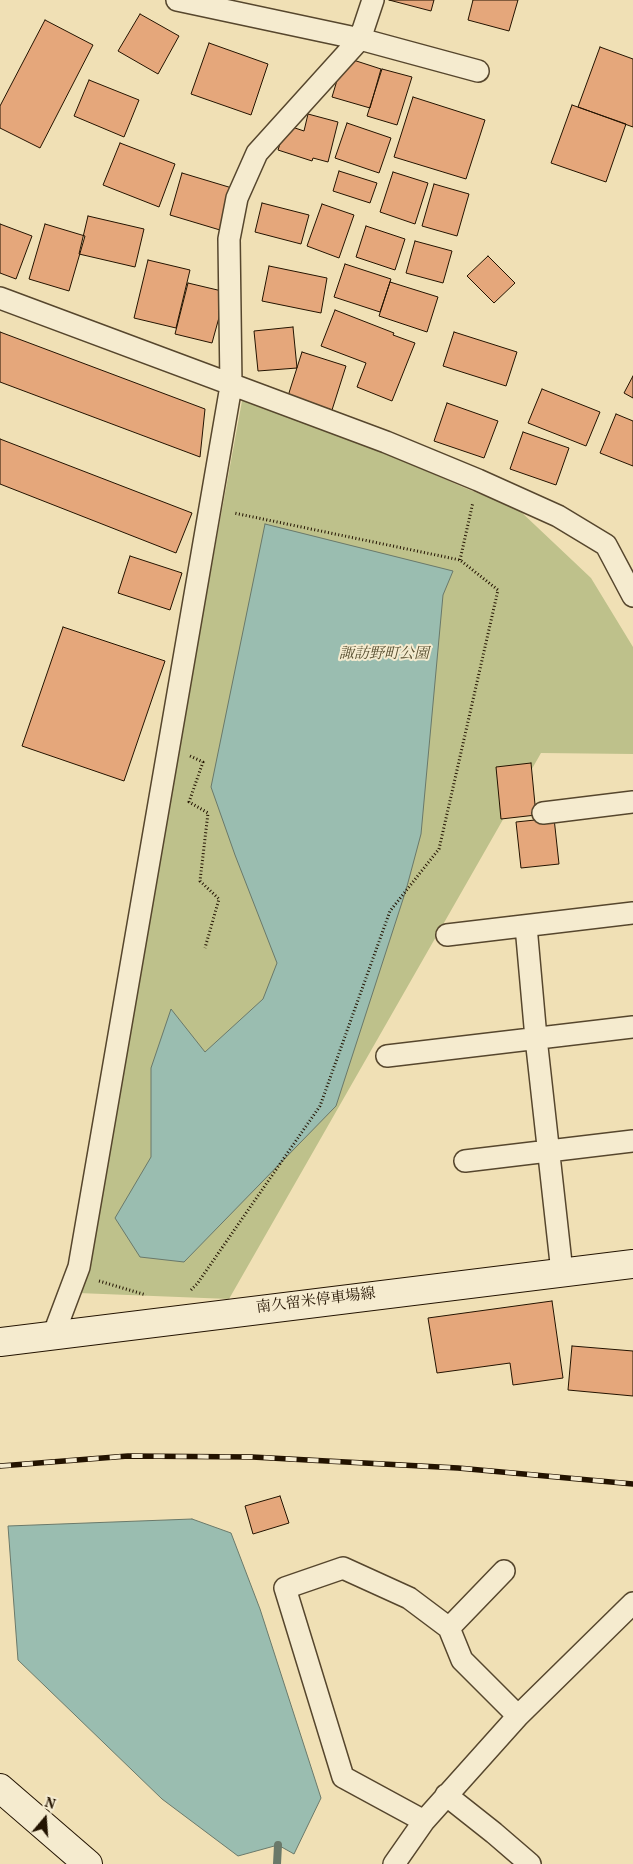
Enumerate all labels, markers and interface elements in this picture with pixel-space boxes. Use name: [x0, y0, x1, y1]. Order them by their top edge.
park label: 諏訪野町公園: [339, 646, 429, 664]
street label: 南久留米停車場線: [255, 1286, 377, 1318]
north arrow: [20, 1794, 70, 1844]
text: N: [42, 1794, 58, 1815]

